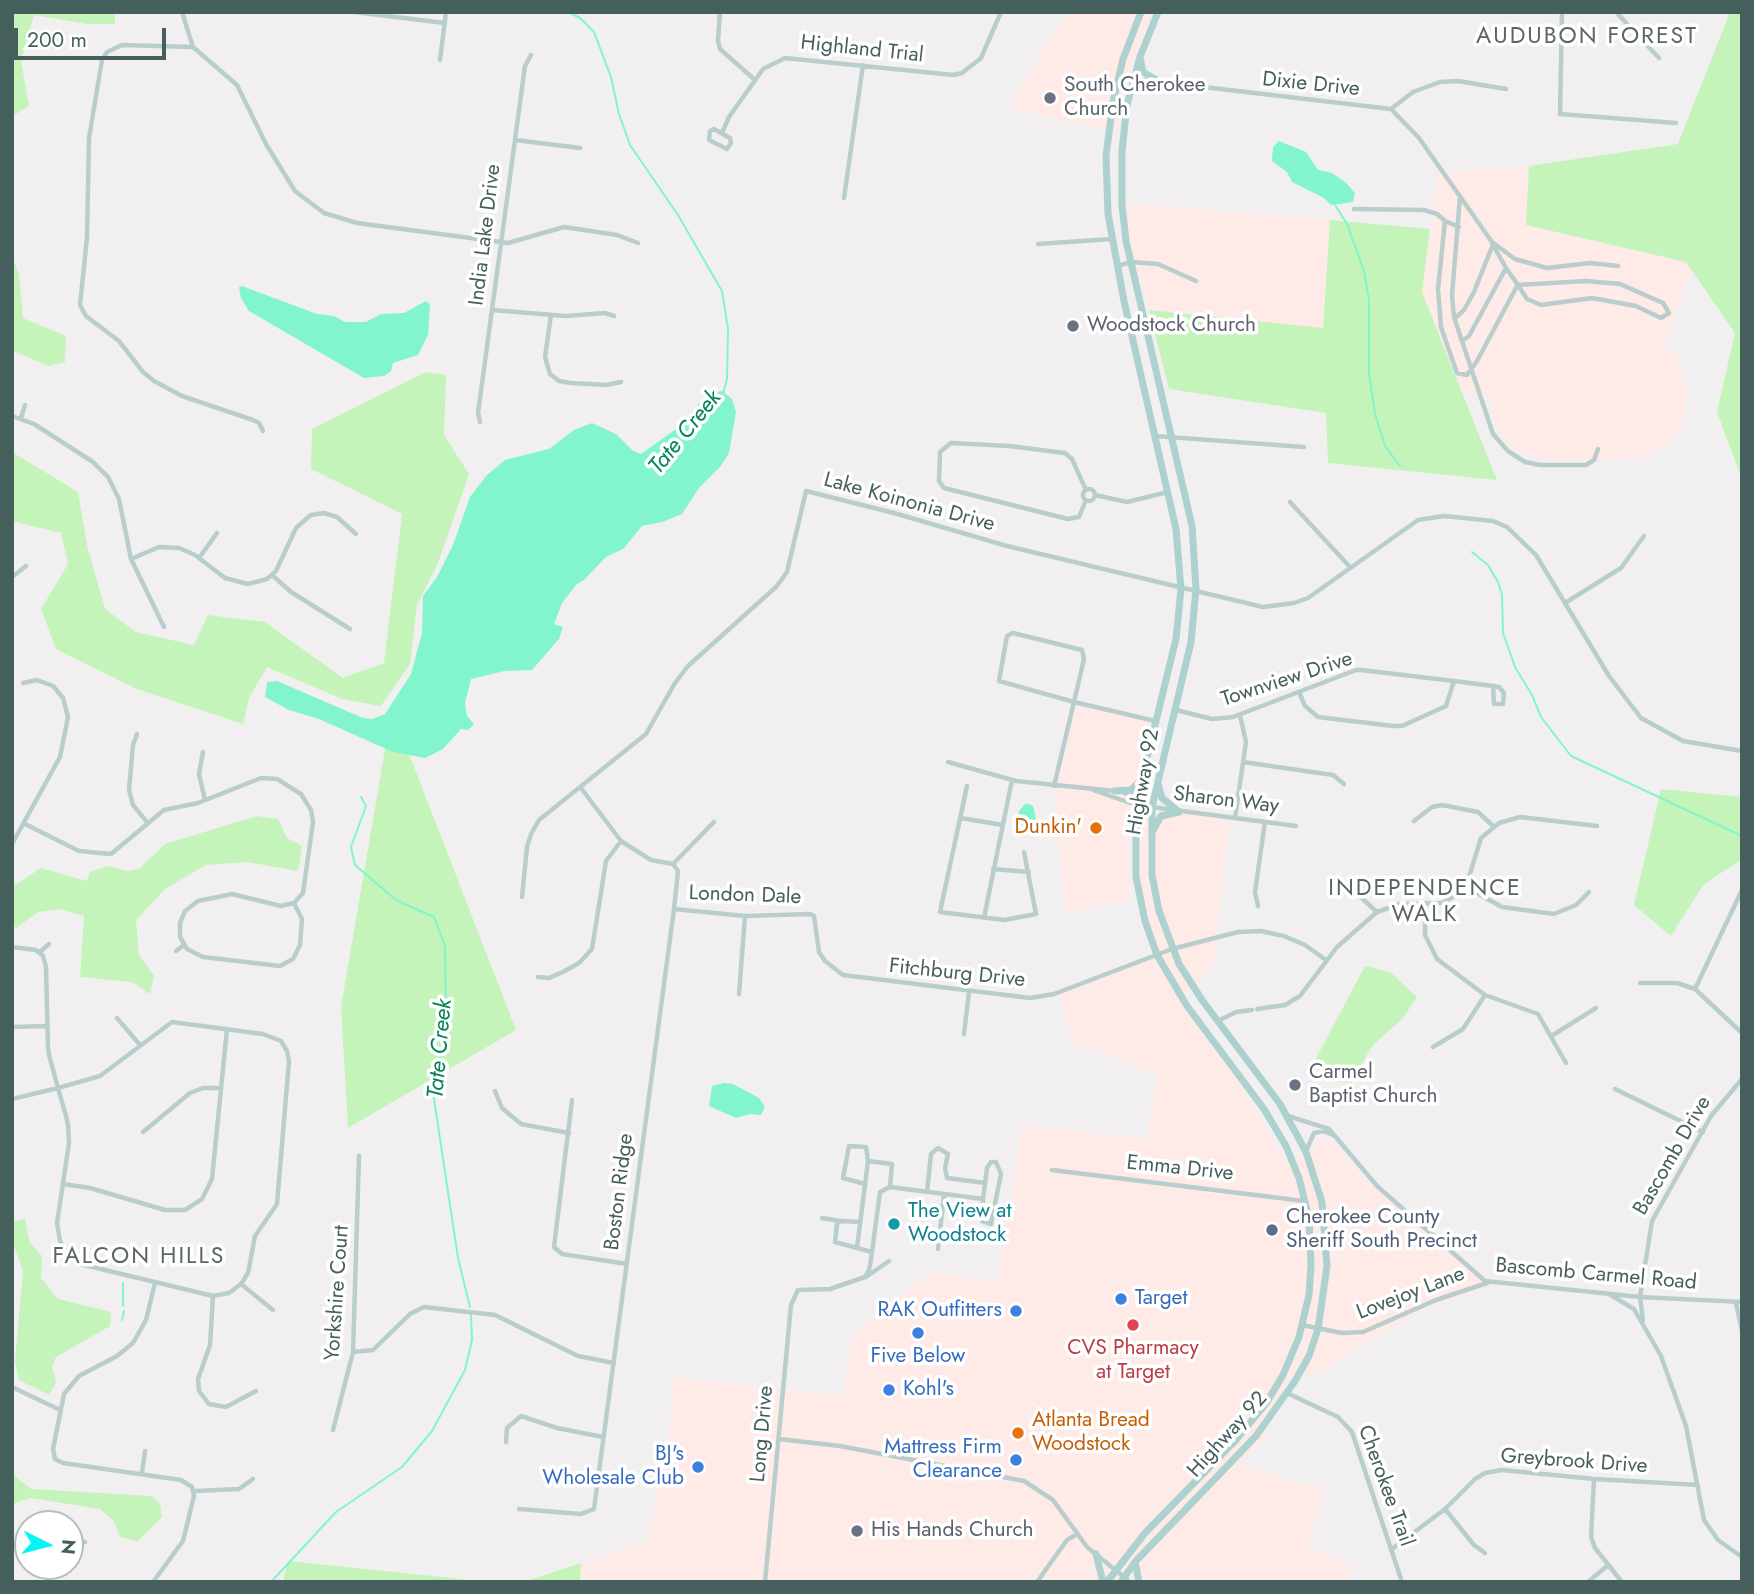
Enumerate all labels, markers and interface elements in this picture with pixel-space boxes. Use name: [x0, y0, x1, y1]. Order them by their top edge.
scale bar: [18, 14, 170, 58]
district label: AUDUBON FOREST: [1478, 23, 1696, 51]
text: 200 m: [27, 25, 87, 55]
street label: Highland Trial: [799, 31, 925, 69]
street label: Dixie Drive: [1261, 67, 1361, 103]
place label: South Cherokee Church: [1064, 73, 1205, 123]
marker: South Cherokee Church: [1042, 90, 1058, 106]
street label: India Lake Drive: [465, 163, 507, 307]
place label: Woodstock Church: [1087, 313, 1256, 339]
marker: Woodstock Church: [1065, 318, 1081, 334]
water label: Tate Creek: [644, 385, 728, 481]
street label: Lake Koinonia Drive: [821, 468, 997, 538]
street label: Townview Drive: [1218, 647, 1356, 713]
street label: Highway 92: [1122, 727, 1166, 837]
street label: Sharon Way: [1172, 782, 1280, 820]
place label: Dunkin': [1015, 815, 1082, 841]
marker: Dunkin': [1088, 820, 1104, 836]
district label: INDEPENDENCE WALK: [1330, 875, 1520, 929]
street label: London Dale: [688, 881, 802, 911]
street label: Fitchburg Drive: [888, 954, 1026, 994]
water label: Tate Creek: [423, 998, 459, 1100]
place label: Carmel Baptist Church: [1309, 1060, 1437, 1110]
marker: Carmel Baptist Church: [1287, 1077, 1303, 1093]
street label: Bascomb Drive: [1629, 1092, 1717, 1220]
street label: Boston Ridge: [600, 1132, 640, 1252]
street label: Emma Drive: [1125, 1151, 1235, 1187]
place label: The View at Woodstock: [908, 1199, 1011, 1249]
place label: Cherokee County Sheriff South Precinct: [1286, 1205, 1477, 1255]
marker: The View at Woodstock: [886, 1216, 902, 1232]
marker: Cherokee County Sheriff South Precinct: [1264, 1222, 1280, 1238]
street label: Yorkshire Court: [321, 1224, 355, 1362]
district label: FALCON HILLS: [54, 1243, 224, 1271]
street label: Bascomb Carmel Road: [1494, 1254, 1698, 1296]
street label: Lovejoy Lane: [1353, 1262, 1469, 1326]
place label: Target: [1135, 1286, 1187, 1312]
marker: Target: [1113, 1291, 1129, 1307]
place label: RAK Outfitters: [878, 1298, 1002, 1324]
marker: RAK Outfitters: [1008, 1303, 1024, 1319]
marker: CVS Pharmacy at Target: [1125, 1317, 1141, 1333]
marker: Five Below: [910, 1325, 926, 1341]
place label: CVS Pharmacy at Target: [1067, 1336, 1199, 1386]
place label: Five Below: [871, 1344, 965, 1370]
place label: Kohl's: [903, 1377, 954, 1403]
marker: Kohl's: [881, 1382, 897, 1398]
street label: Long Drive: [746, 1385, 780, 1483]
street label: Highway 92: [1183, 1387, 1273, 1483]
place label: Atlanta Bread Woodstock: [1032, 1408, 1150, 1458]
street label: Cherokee Trail: [1351, 1422, 1419, 1550]
marker: Atlanta Bread Woodstock: [1010, 1425, 1026, 1441]
place label: Mattress Firm Clearance: [884, 1435, 1002, 1485]
place label: BJ's Wholesale Club: [542, 1442, 684, 1492]
street label: Greybrook Drive: [1500, 1444, 1648, 1480]
marker: Mattress Firm Clearance: [1008, 1452, 1024, 1468]
marker: BJ's Wholesale Club: [690, 1459, 706, 1475]
north arrow: [14, 1510, 84, 1580]
place label: His Hands Church: [871, 1518, 1033, 1544]
marker: His Hands Church: [849, 1523, 865, 1539]
text: N: [54, 1538, 83, 1556]

